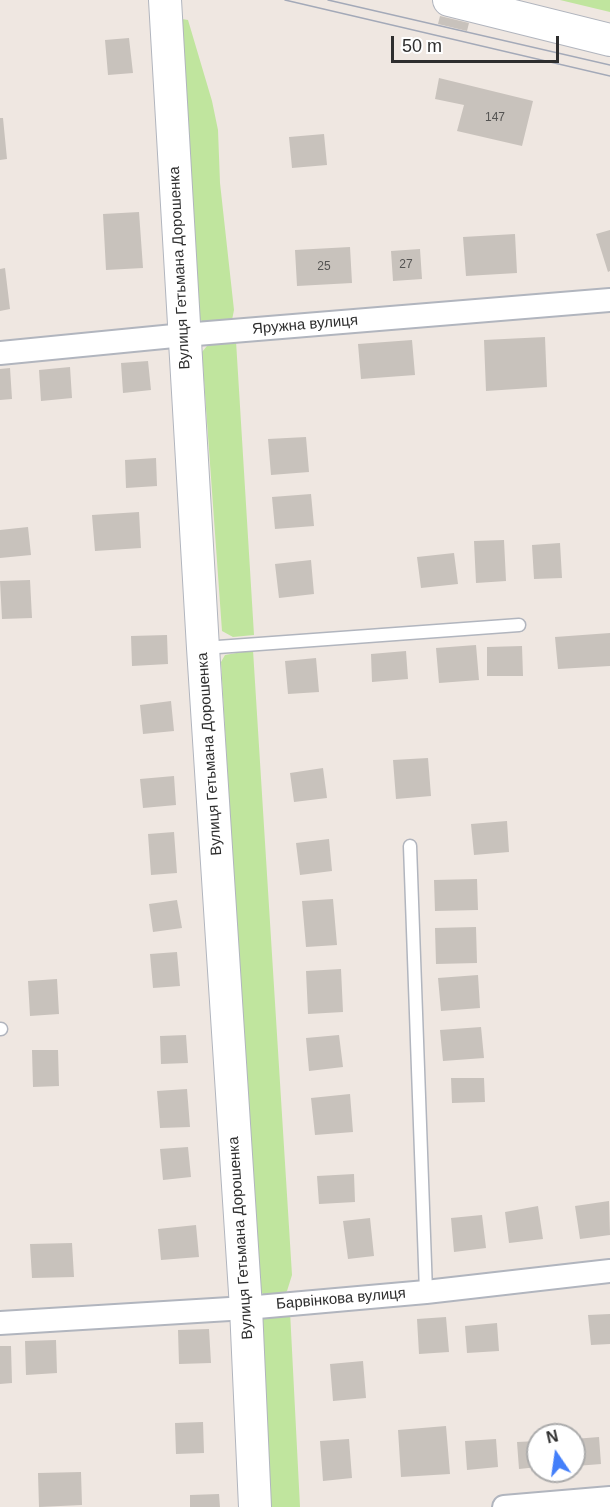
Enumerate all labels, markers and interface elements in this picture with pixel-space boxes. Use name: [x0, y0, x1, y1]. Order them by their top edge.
scale bar: [394, 24, 562, 62]
text: 50 m: [402, 36, 442, 56]
house number: 147: [485, 111, 505, 125]
street label: Вулиця Гетьмана Дорошенка: [166, 166, 194, 370]
house number: 27: [399, 258, 413, 272]
house number: 25: [317, 260, 331, 274]
street label: Яружна вулиця: [251, 311, 359, 339]
street label: Вулиця Гетьмана Дорошенка: [194, 652, 226, 856]
street label: Вулиця Гетьмана Дорошенка: [225, 1136, 257, 1340]
street label: Барвінкова вулиця: [275, 1284, 407, 1314]
north arrow: [526, 1423, 586, 1483]
text: N: [545, 1427, 560, 1447]

